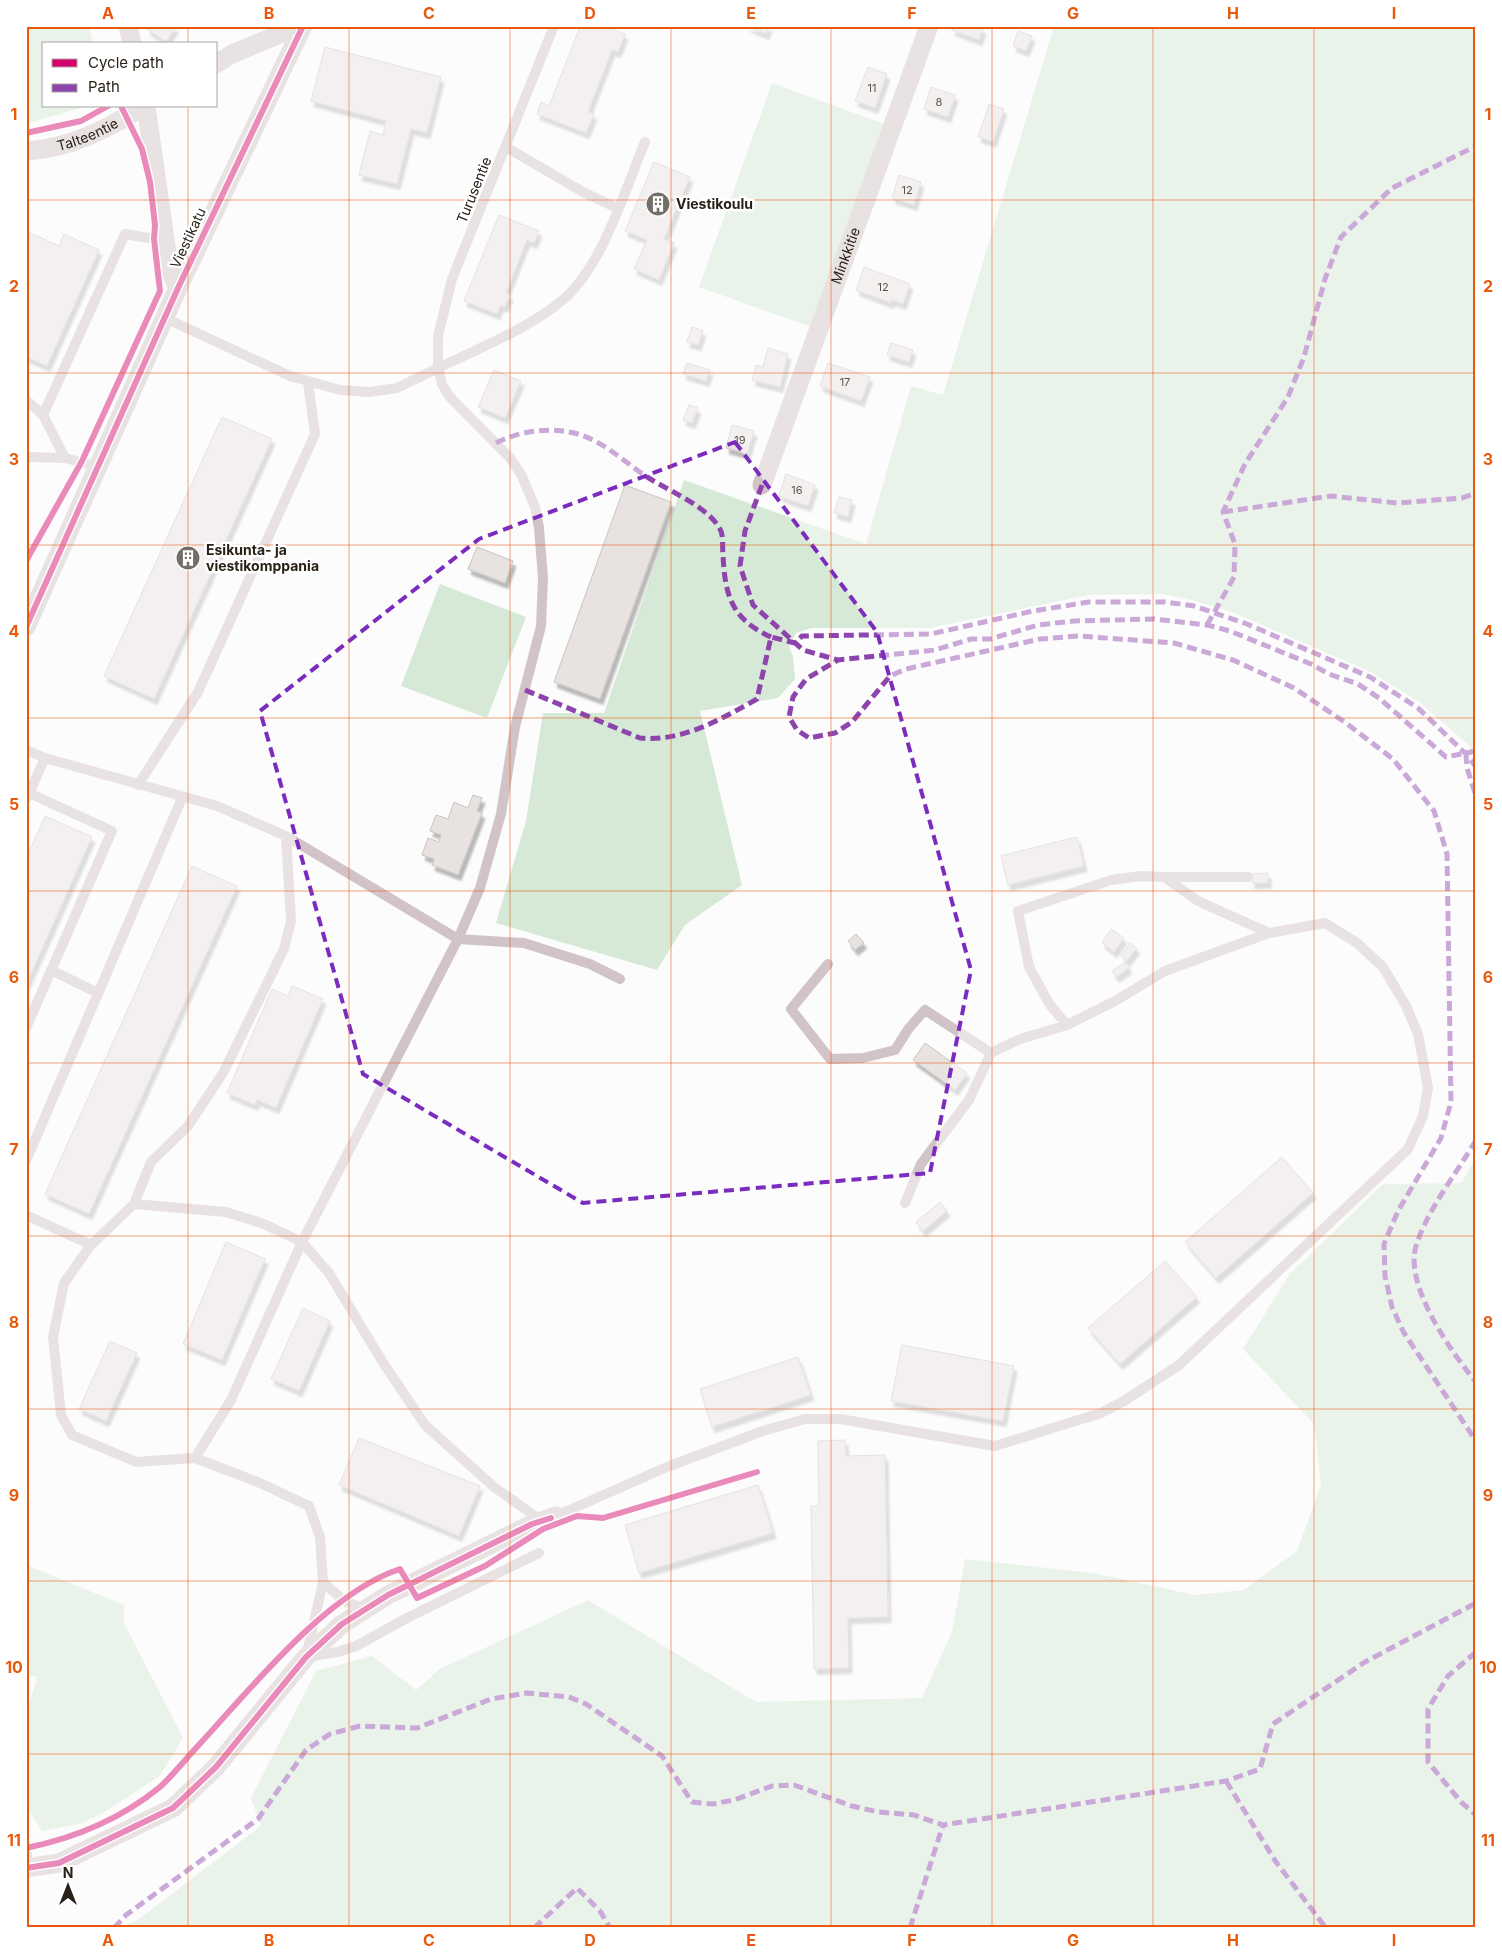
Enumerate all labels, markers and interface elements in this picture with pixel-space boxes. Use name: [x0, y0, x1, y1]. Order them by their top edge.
text: A: [102, 3, 114, 23]
text: B: [264, 3, 274, 23]
text: C: [423, 3, 435, 23]
text: D: [584, 3, 596, 23]
text: E: [746, 3, 756, 23]
text: F: [907, 3, 917, 23]
text: G: [1067, 3, 1079, 23]
text: H: [1227, 3, 1239, 23]
text: I: [1392, 3, 1396, 23]
legend: [42, 42, 218, 108]
text: Cycle path: [88, 53, 164, 72]
text: Path: [88, 77, 120, 96]
house number: 11: [868, 81, 876, 95]
house number: 8: [936, 95, 943, 109]
text: 1: [11, 104, 17, 124]
text: 1: [1485, 104, 1491, 124]
street label: Talteentie: [55, 114, 121, 154]
street label: Turusentie: [453, 154, 494, 225]
house number: 12: [901, 183, 913, 197]
building icon: Viestikoulu: [645, 191, 671, 217]
place label: Viestikoulu: [676, 195, 753, 212]
street label: Viestikatu: [166, 205, 209, 271]
street label: Minkkitie: [827, 225, 863, 286]
text: 2: [9, 276, 19, 296]
text: 2: [1483, 276, 1493, 296]
house number: 12: [877, 280, 889, 294]
house number: 17: [840, 375, 850, 389]
house number: 19: [734, 433, 746, 447]
text: 3: [9, 449, 19, 469]
text: 3: [1483, 449, 1493, 469]
house number: 16: [791, 483, 803, 497]
place label: Esikunta- ja viestikomppania: [206, 541, 319, 574]
building icon: Esikunta- ja viestikomppania: [175, 545, 201, 571]
text: 4: [9, 621, 20, 641]
text: 4: [1483, 621, 1494, 641]
text: 5: [9, 794, 19, 814]
text: 5: [1483, 794, 1493, 814]
text: 6: [9, 967, 19, 987]
text: 6: [1483, 967, 1493, 987]
text: 7: [9, 1139, 19, 1159]
text: 7: [1483, 1139, 1493, 1159]
text: 8: [9, 1312, 19, 1332]
text: 8: [1483, 1312, 1493, 1332]
text: 9: [9, 1485, 19, 1505]
text: 9: [1483, 1485, 1493, 1505]
text: 10: [5, 1657, 23, 1677]
text: 10: [1479, 1657, 1497, 1677]
text: 11: [7, 1830, 21, 1850]
text: 11: [1481, 1830, 1495, 1850]
north arrow: [42, 1862, 92, 1912]
text: N: [63, 1864, 73, 1881]
text: A: [102, 1930, 114, 1950]
text: B: [264, 1930, 274, 1950]
text: C: [423, 1930, 435, 1950]
text: D: [584, 1930, 596, 1950]
text: E: [746, 1930, 756, 1950]
text: F: [907, 1930, 917, 1950]
text: G: [1067, 1930, 1079, 1950]
text: H: [1227, 1930, 1239, 1950]
text: I: [1392, 1930, 1396, 1950]

